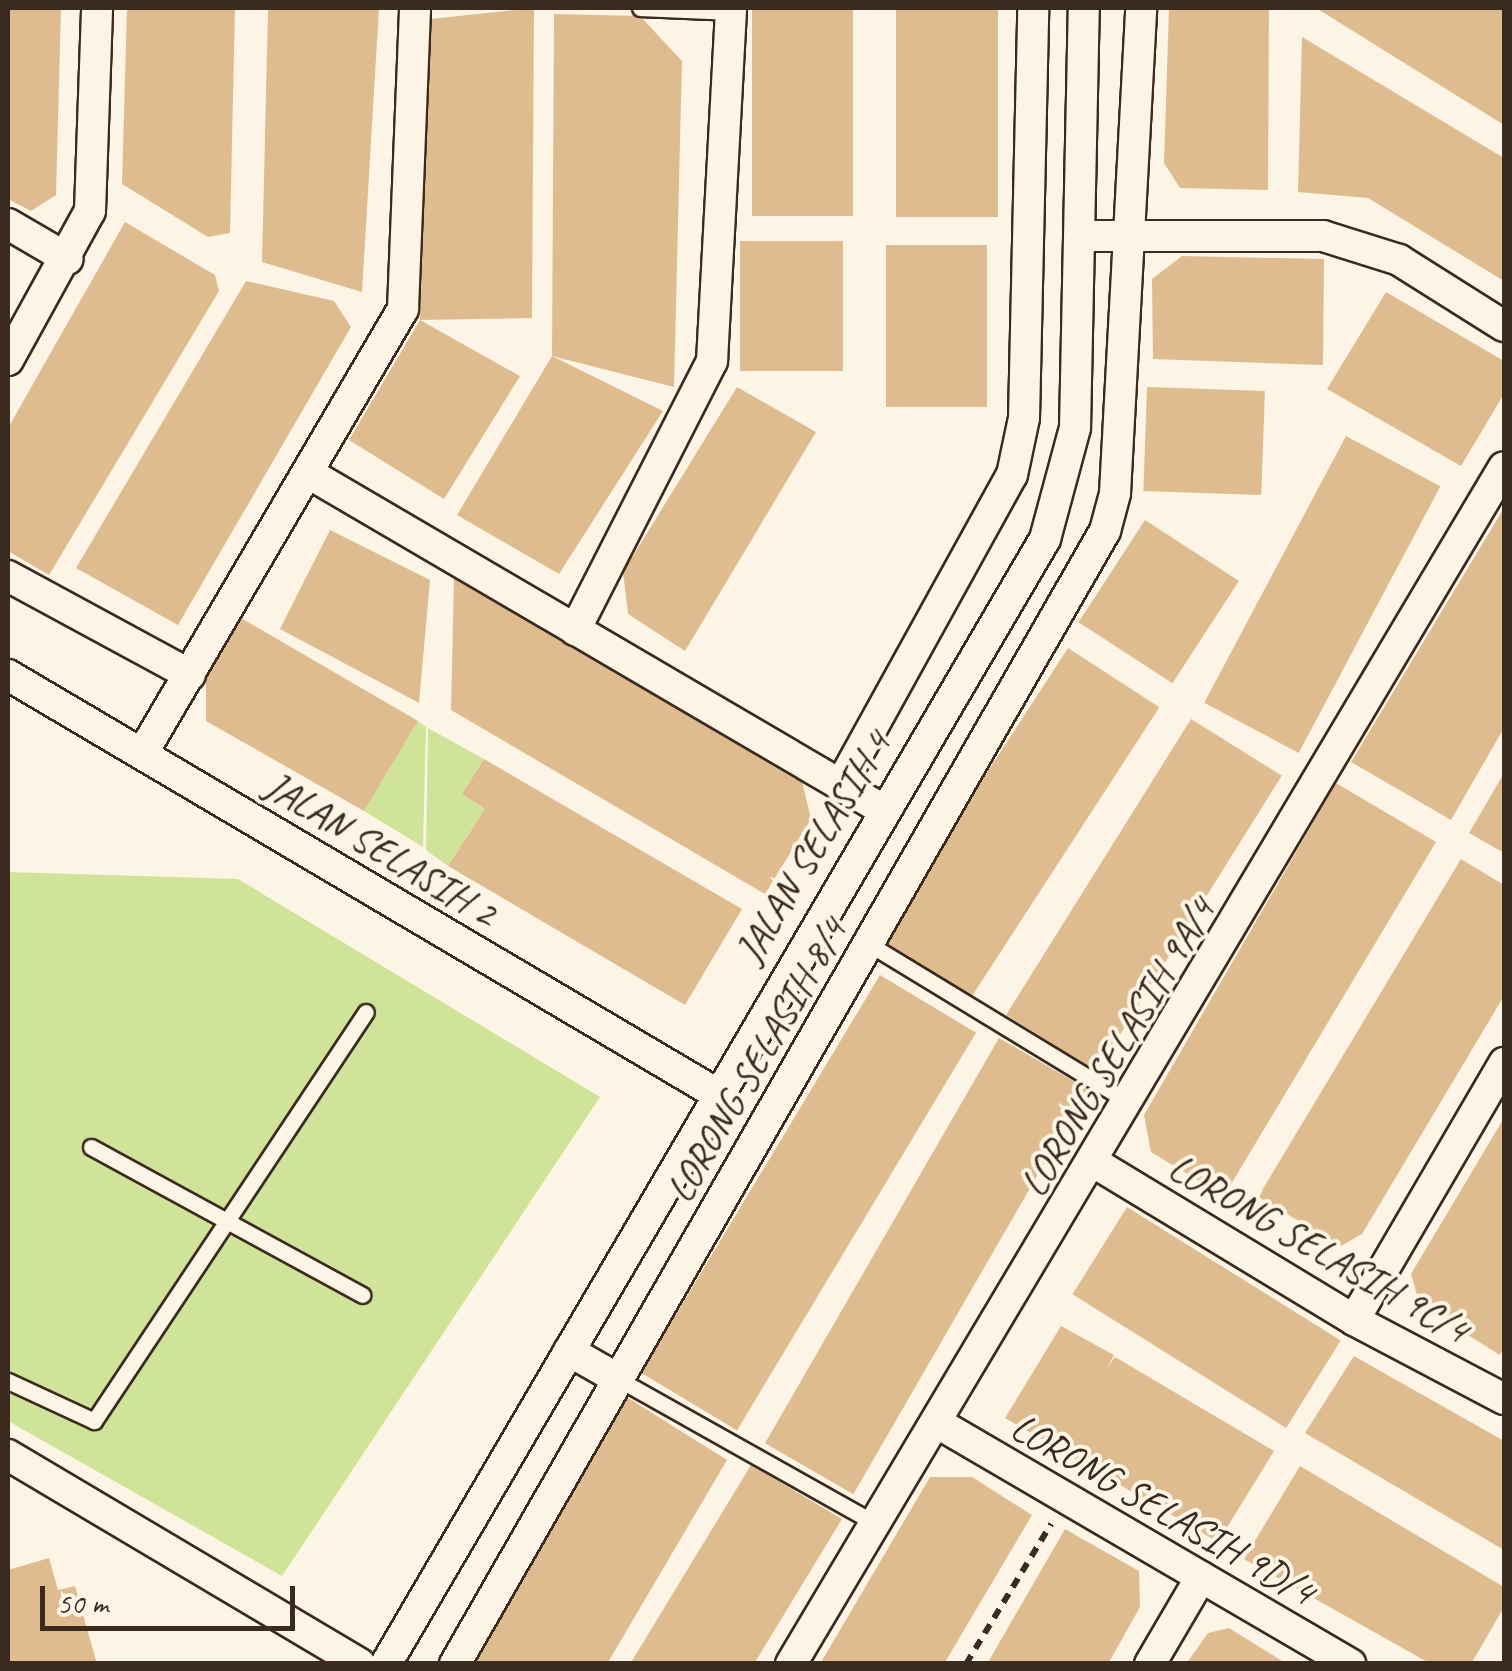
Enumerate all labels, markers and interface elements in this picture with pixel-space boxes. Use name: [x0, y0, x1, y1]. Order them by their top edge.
street label: JALAN SELASIH 4: [725, 723, 901, 971]
street label: JALAN SELASIH 2: [257, 761, 505, 937]
street label: LORONG SELASIH 9A/4: [1009, 889, 1225, 1205]
street label: LORONG SELASIH 8/4: [655, 910, 857, 1210]
street label: LORONG SELASIH 9C/4: [1160, 1143, 1478, 1353]
street label: LORONG SELASIH 9D/4: [1003, 1403, 1323, 1615]
scale bar: [45, 1566, 300, 1628]
text: 50 m: [57, 1584, 108, 1622]

